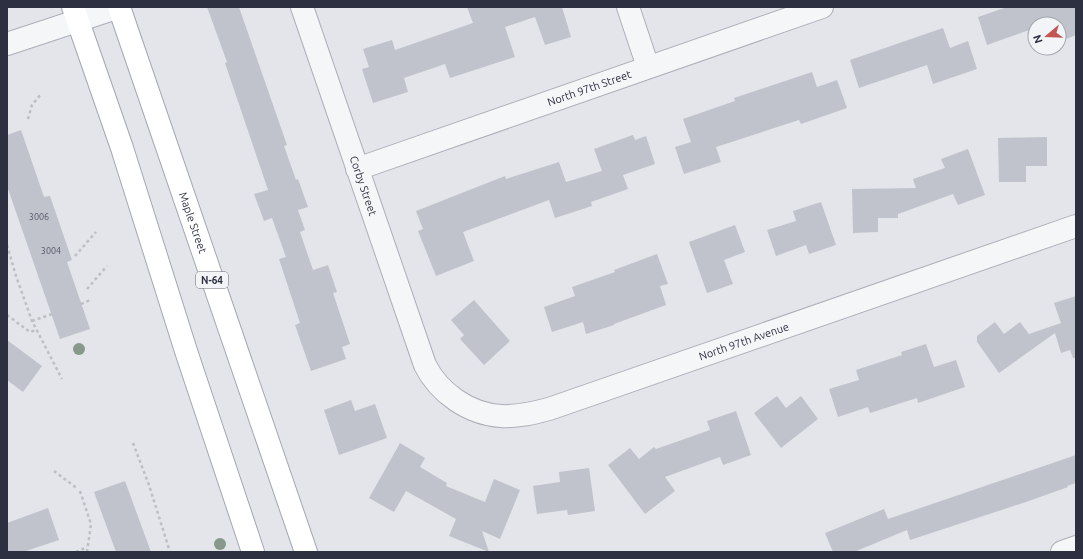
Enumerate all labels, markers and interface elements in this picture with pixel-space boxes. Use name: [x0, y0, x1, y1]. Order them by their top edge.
north arrow: [1027, 16, 1067, 56]
text: N: [1031, 33, 1045, 45]
street label: North 97th Street: [546, 68, 633, 108]
street label: Corby Street: [348, 154, 379, 218]
street label: Maple Street: [177, 190, 209, 255]
house number: 3006: [29, 212, 49, 222]
house number: 3004: [41, 246, 61, 256]
road number: N-64: [196, 272, 228, 288]
street label: North 97th Avenue: [697, 320, 790, 362]

